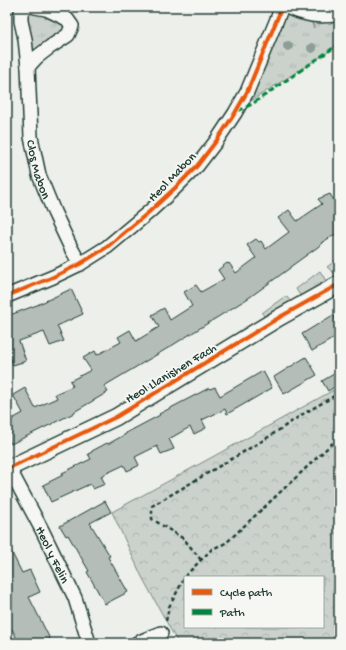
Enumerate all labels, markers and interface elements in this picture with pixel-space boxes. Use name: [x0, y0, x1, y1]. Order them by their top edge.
street label: Clos Mabon: [22, 139, 53, 202]
street label: Heol Mabon: [146, 149, 201, 206]
street label: Heol Llanishen Fach: [123, 341, 220, 407]
street label: Heol y Felin: [31, 524, 72, 587]
legend: [184, 576, 324, 628]
text: Cycle path: [220, 587, 273, 601]
text: Path: [219, 607, 245, 621]

